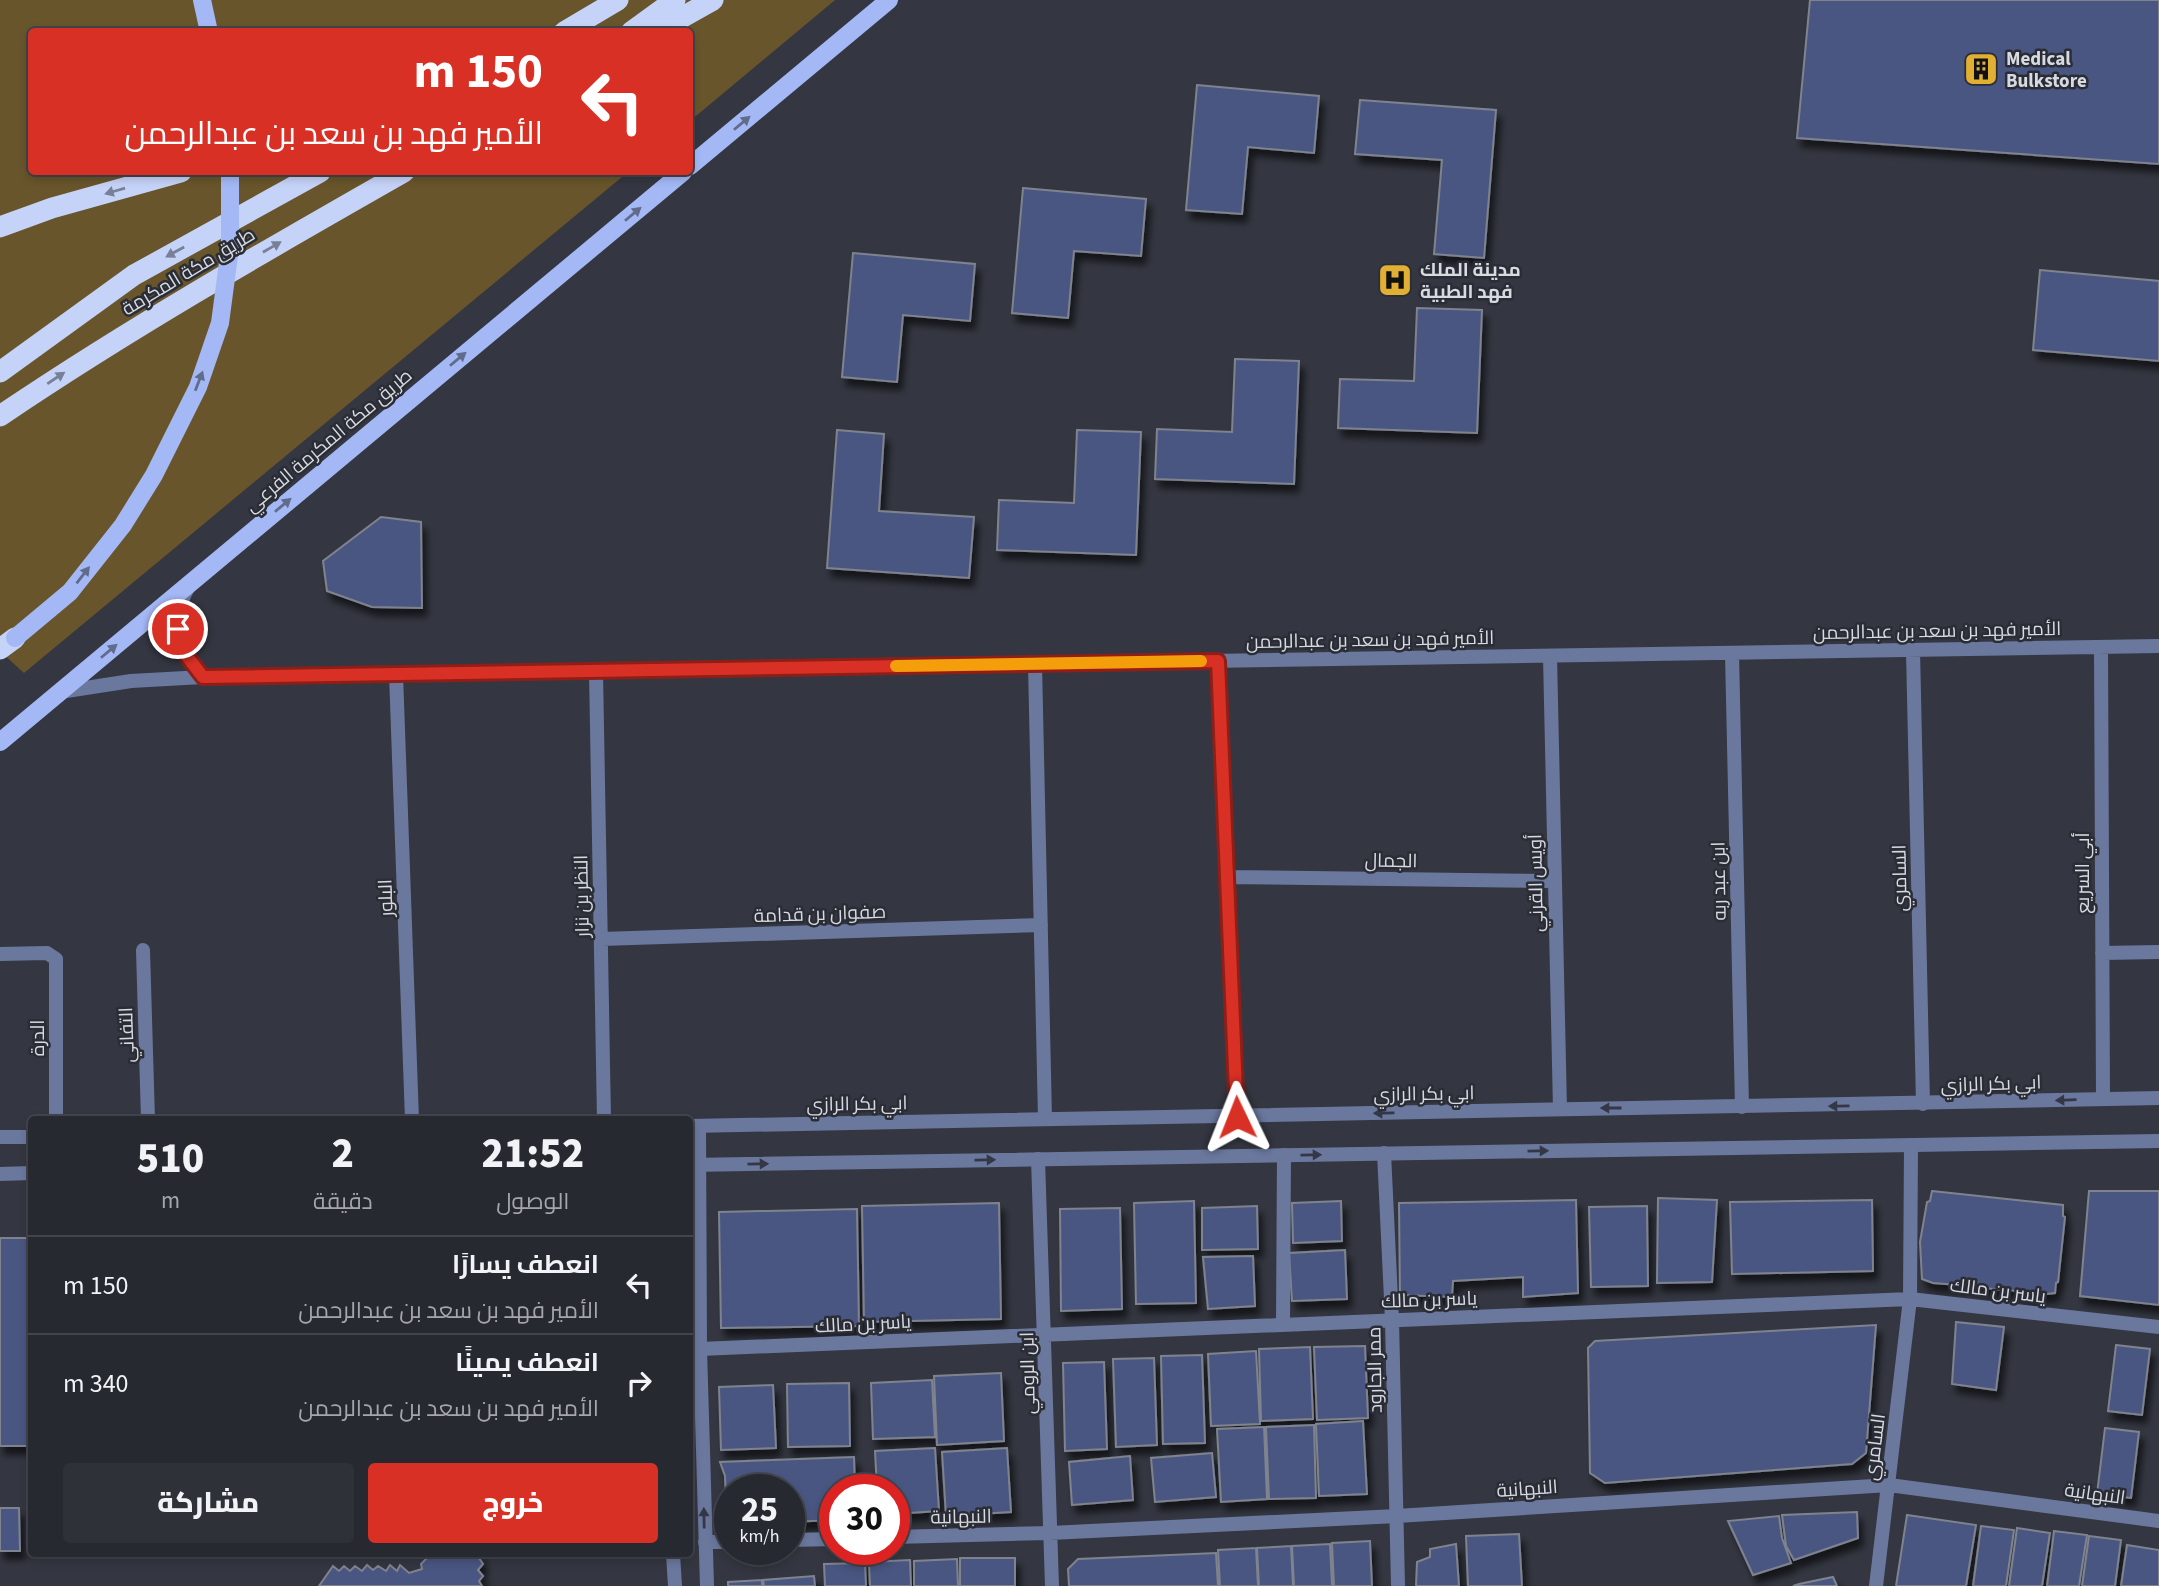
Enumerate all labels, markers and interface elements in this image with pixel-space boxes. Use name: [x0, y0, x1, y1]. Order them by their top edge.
text: 150 m: [414, 37, 543, 107]
place label: Medical Bulkstore: [2006, 46, 2087, 95]
building icon: Medical Bulkstore: [1962, 50, 2000, 88]
icon: left: [567, 56, 658, 147]
text: الأمير فهد بن سعد بن عبدالرحمن: [125, 111, 543, 157]
one-way arrow: [733, 115, 751, 130]
one-way arrow: [104, 186, 125, 196]
one-way arrow: [623, 206, 641, 221]
street label: طريق مكة المكرمة: [117, 222, 261, 323]
one-way arrow: [262, 241, 281, 253]
one-way arrow: [165, 246, 185, 258]
place label: مدينة الملك فهد الطبية: [1420, 257, 1521, 306]
hospital icon: مدينة الملك فهد الطبية: [1376, 261, 1414, 299]
one-way arrow: [449, 352, 466, 367]
street label: طريق مكة المكرمة الفرعي: [239, 363, 419, 519]
one-way arrow: [194, 371, 205, 392]
one-way arrow: [47, 372, 66, 385]
one-way arrow: [274, 498, 291, 513]
one-way arrow: [75, 567, 90, 584]
pin: [148, 599, 208, 659]
icon: arrive: [159, 610, 197, 648]
street label: الأمير فهد بن سعد بن عبدالرحمن: [1813, 616, 2061, 647]
street label: الأمير فهد بن سعد بن عبدالرحمن: [1246, 625, 1494, 656]
one-way arrow: [100, 644, 117, 659]
street label: أبي السريع: [2070, 832, 2097, 914]
street label: أويس القرني: [1522, 834, 1551, 932]
street label: ابن عبد ربه: [1705, 841, 1734, 921]
street label: السامري: [1886, 844, 1915, 912]
street label: الجمال: [1364, 848, 1418, 875]
street label: النظر بن نزار: [568, 854, 597, 939]
street label: البلور: [372, 879, 401, 918]
street label: صفوان بن قدامة: [753, 899, 887, 930]
street label: التفاني: [113, 1007, 142, 1063]
street label: الدرة: [25, 1020, 52, 1056]
street label: ابي بكر الرازي: [1940, 1069, 2042, 1100]
position arrow: [1200, 1080, 1274, 1154]
street label: ابي بكر الرازي: [1373, 1080, 1475, 1109]
street label: ابي بكر الرازي: [806, 1090, 908, 1119]
one-way arrow: [2055, 1094, 2077, 1106]
one-way arrow: [1828, 1100, 1850, 1111]
one-way arrow: [1600, 1102, 1622, 1114]
one-way arrow: [1373, 1107, 1395, 1119]
text: 2: [332, 1124, 354, 1184]
text: 21:52: [481, 1124, 584, 1184]
text: 510: [137, 1129, 204, 1189]
one-way arrow: [1527, 1145, 1549, 1157]
one-way arrow: [1300, 1149, 1322, 1160]
one-way arrow: [974, 1154, 996, 1166]
one-way arrow: [747, 1158, 769, 1169]
text: m: [161, 1184, 180, 1217]
text: دقيقة: [313, 1185, 373, 1218]
text: الوصول: [496, 1185, 569, 1218]
text: انعطف يسارًا: [452, 1246, 599, 1283]
icon: left: [620, 1266, 658, 1304]
text: 150 m: [63, 1267, 129, 1304]
street label: ياسر بن مالك: [1948, 1272, 2047, 1311]
street label: ياسر بن مالك: [1380, 1285, 1478, 1316]
text: الأمير فهد بن سعد بن عبدالرحمن: [298, 1294, 599, 1327]
street label: ياسر بن مالك: [814, 1308, 912, 1340]
street label: ممر الجارود: [1361, 1327, 1390, 1413]
street label: ابن الرومي: [1014, 1331, 1043, 1415]
text: انعطف يمينًا: [455, 1344, 599, 1381]
icon: right: [620, 1364, 658, 1402]
text: 340 m: [63, 1365, 129, 1402]
text: الأمير فهد بن سعد بن عبدالرحمن: [298, 1392, 599, 1425]
street label: السامري: [1858, 1412, 1893, 1482]
button: مشاركة: [63, 1463, 354, 1543]
button: خروج: [368, 1463, 658, 1543]
speed limit sign: 30: [819, 1474, 910, 1565]
street label: النبهانية: [1496, 1474, 1559, 1505]
street label: النبهانية: [2063, 1477, 2127, 1512]
text: 25: [741, 1485, 778, 1535]
street label: النبهانية: [930, 1503, 992, 1532]
one-way arrow: [698, 1507, 710, 1529]
text: km/h: [740, 1524, 779, 1549]

